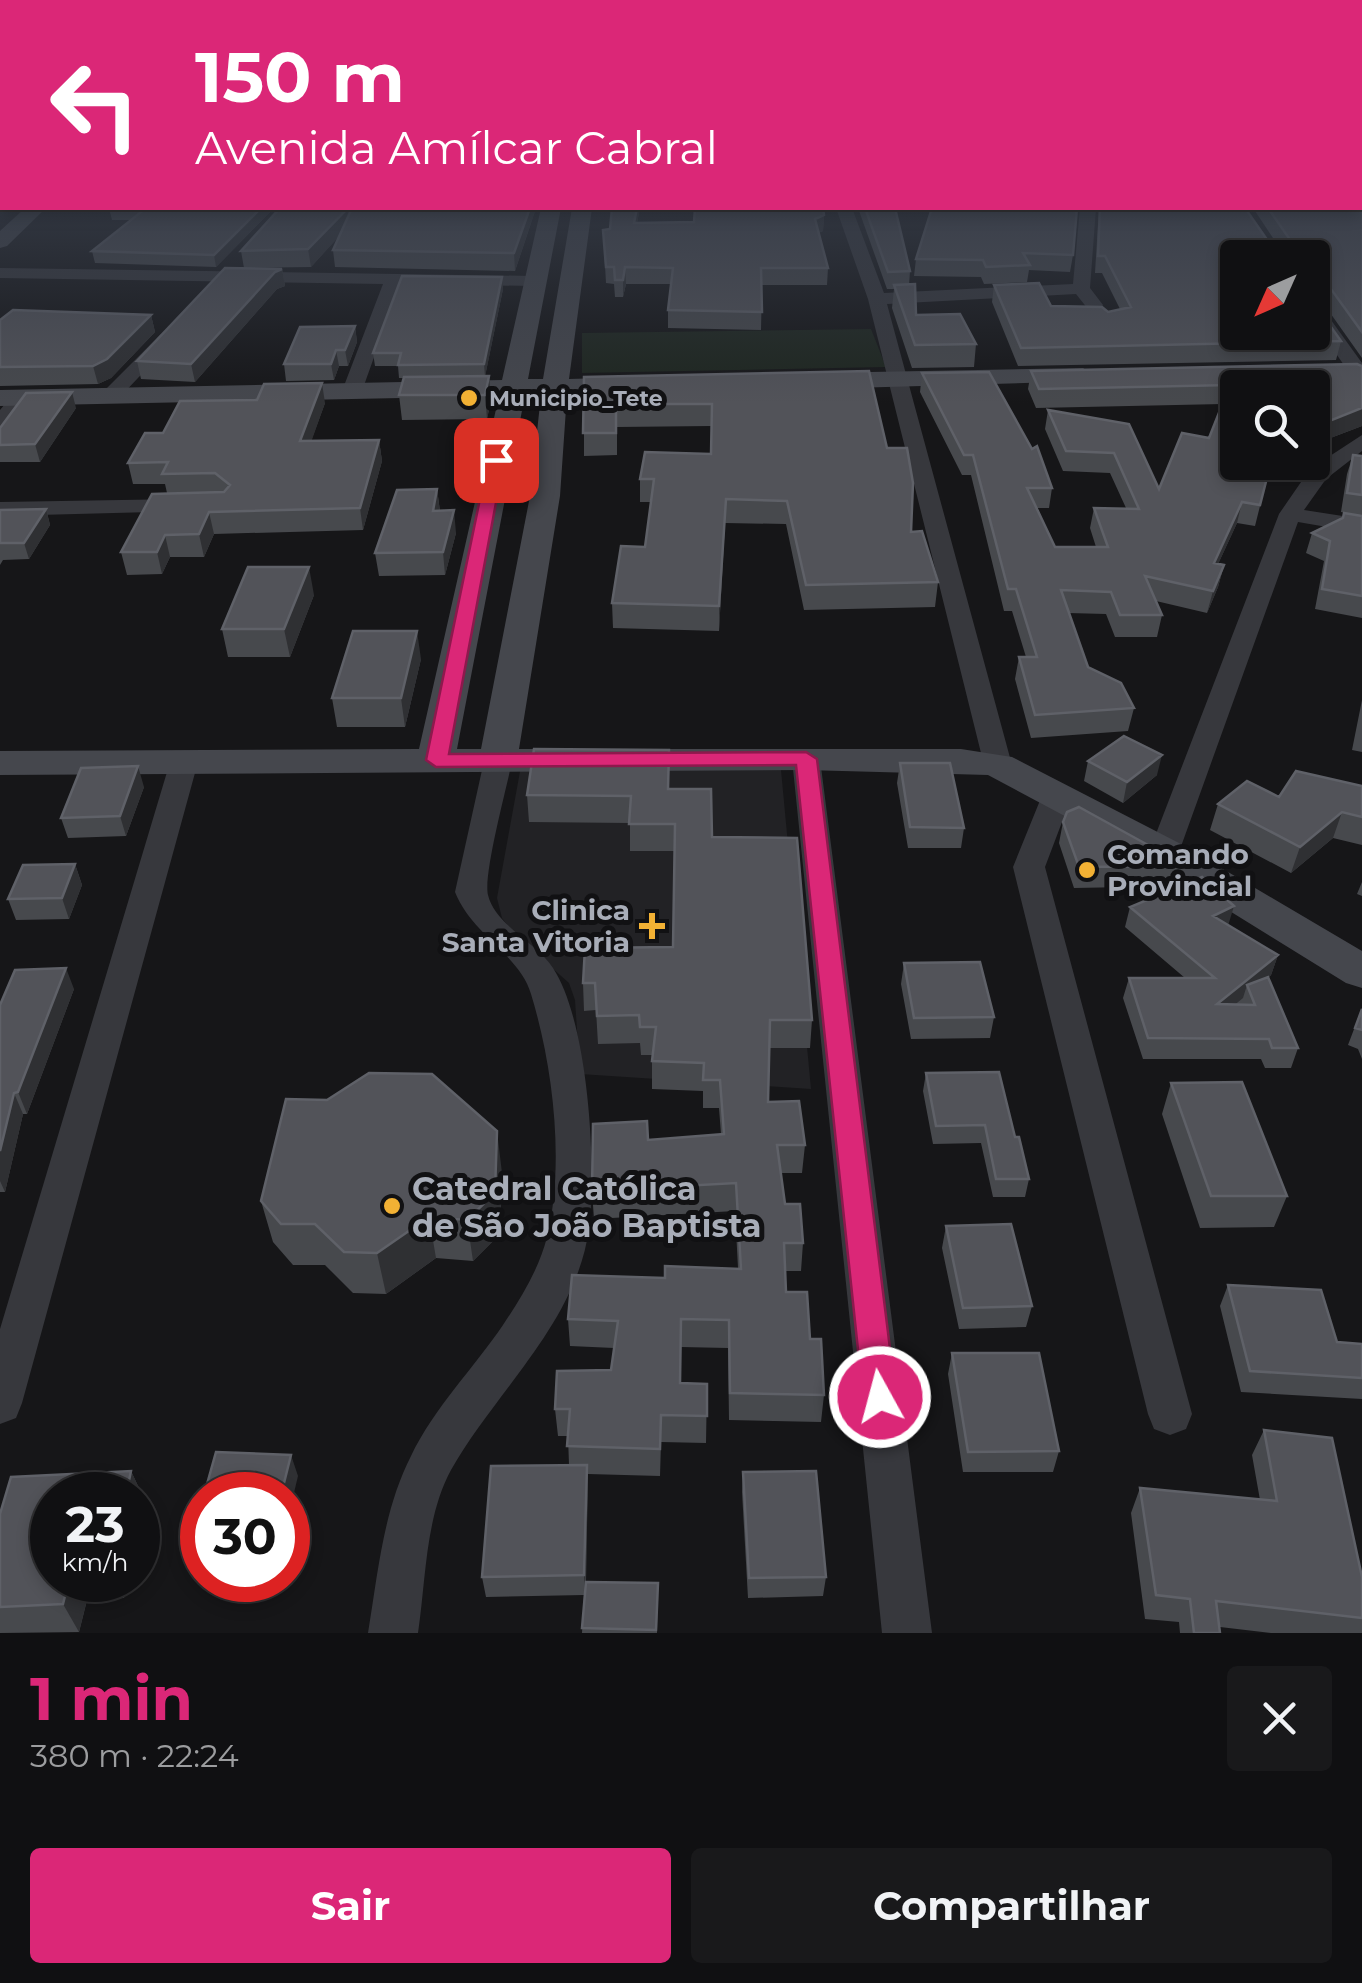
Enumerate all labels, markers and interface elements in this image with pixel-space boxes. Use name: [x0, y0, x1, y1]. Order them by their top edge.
text: 150 m: [195, 34, 405, 120]
icon: left: [30, 40, 160, 170]
text: Avenida Amílcar Cabral: [195, 120, 718, 175]
north arrow: [1220, 240, 1330, 350]
map controls: [1220, 240, 1330, 480]
button: search: [1220, 370, 1330, 480]
place label: Municipio_Tete: [489, 385, 663, 412]
marker: Municipio_Tete: [458, 387, 480, 409]
pin: [454, 418, 539, 503]
icon: arrive: [469, 433, 524, 488]
place label: Comando Provincial: [1107, 837, 1252, 903]
marker: Comando Provincial: [1076, 859, 1098, 881]
place label: Clinica Santa Vitoria: [442, 893, 630, 959]
marker: Clinica Santa Vitoria: [639, 913, 665, 939]
place label: Catedral Católica de São João Baptista: [412, 1169, 762, 1245]
marker: Catedral Católica de São João Baptista: [381, 1195, 403, 1217]
position arrow: [828, 1345, 932, 1449]
speed limit sign: 30: [180, 1472, 310, 1602]
text: 23: [65, 1494, 125, 1555]
text: km/h: [62, 1547, 128, 1577]
text: 1 min: [30, 1662, 193, 1735]
button: close: [1227, 1666, 1332, 1771]
text: 380 m · 22:24: [30, 1736, 239, 1775]
button: Sair: [30, 1848, 671, 1963]
button: Compartilhar: [691, 1848, 1332, 1963]

